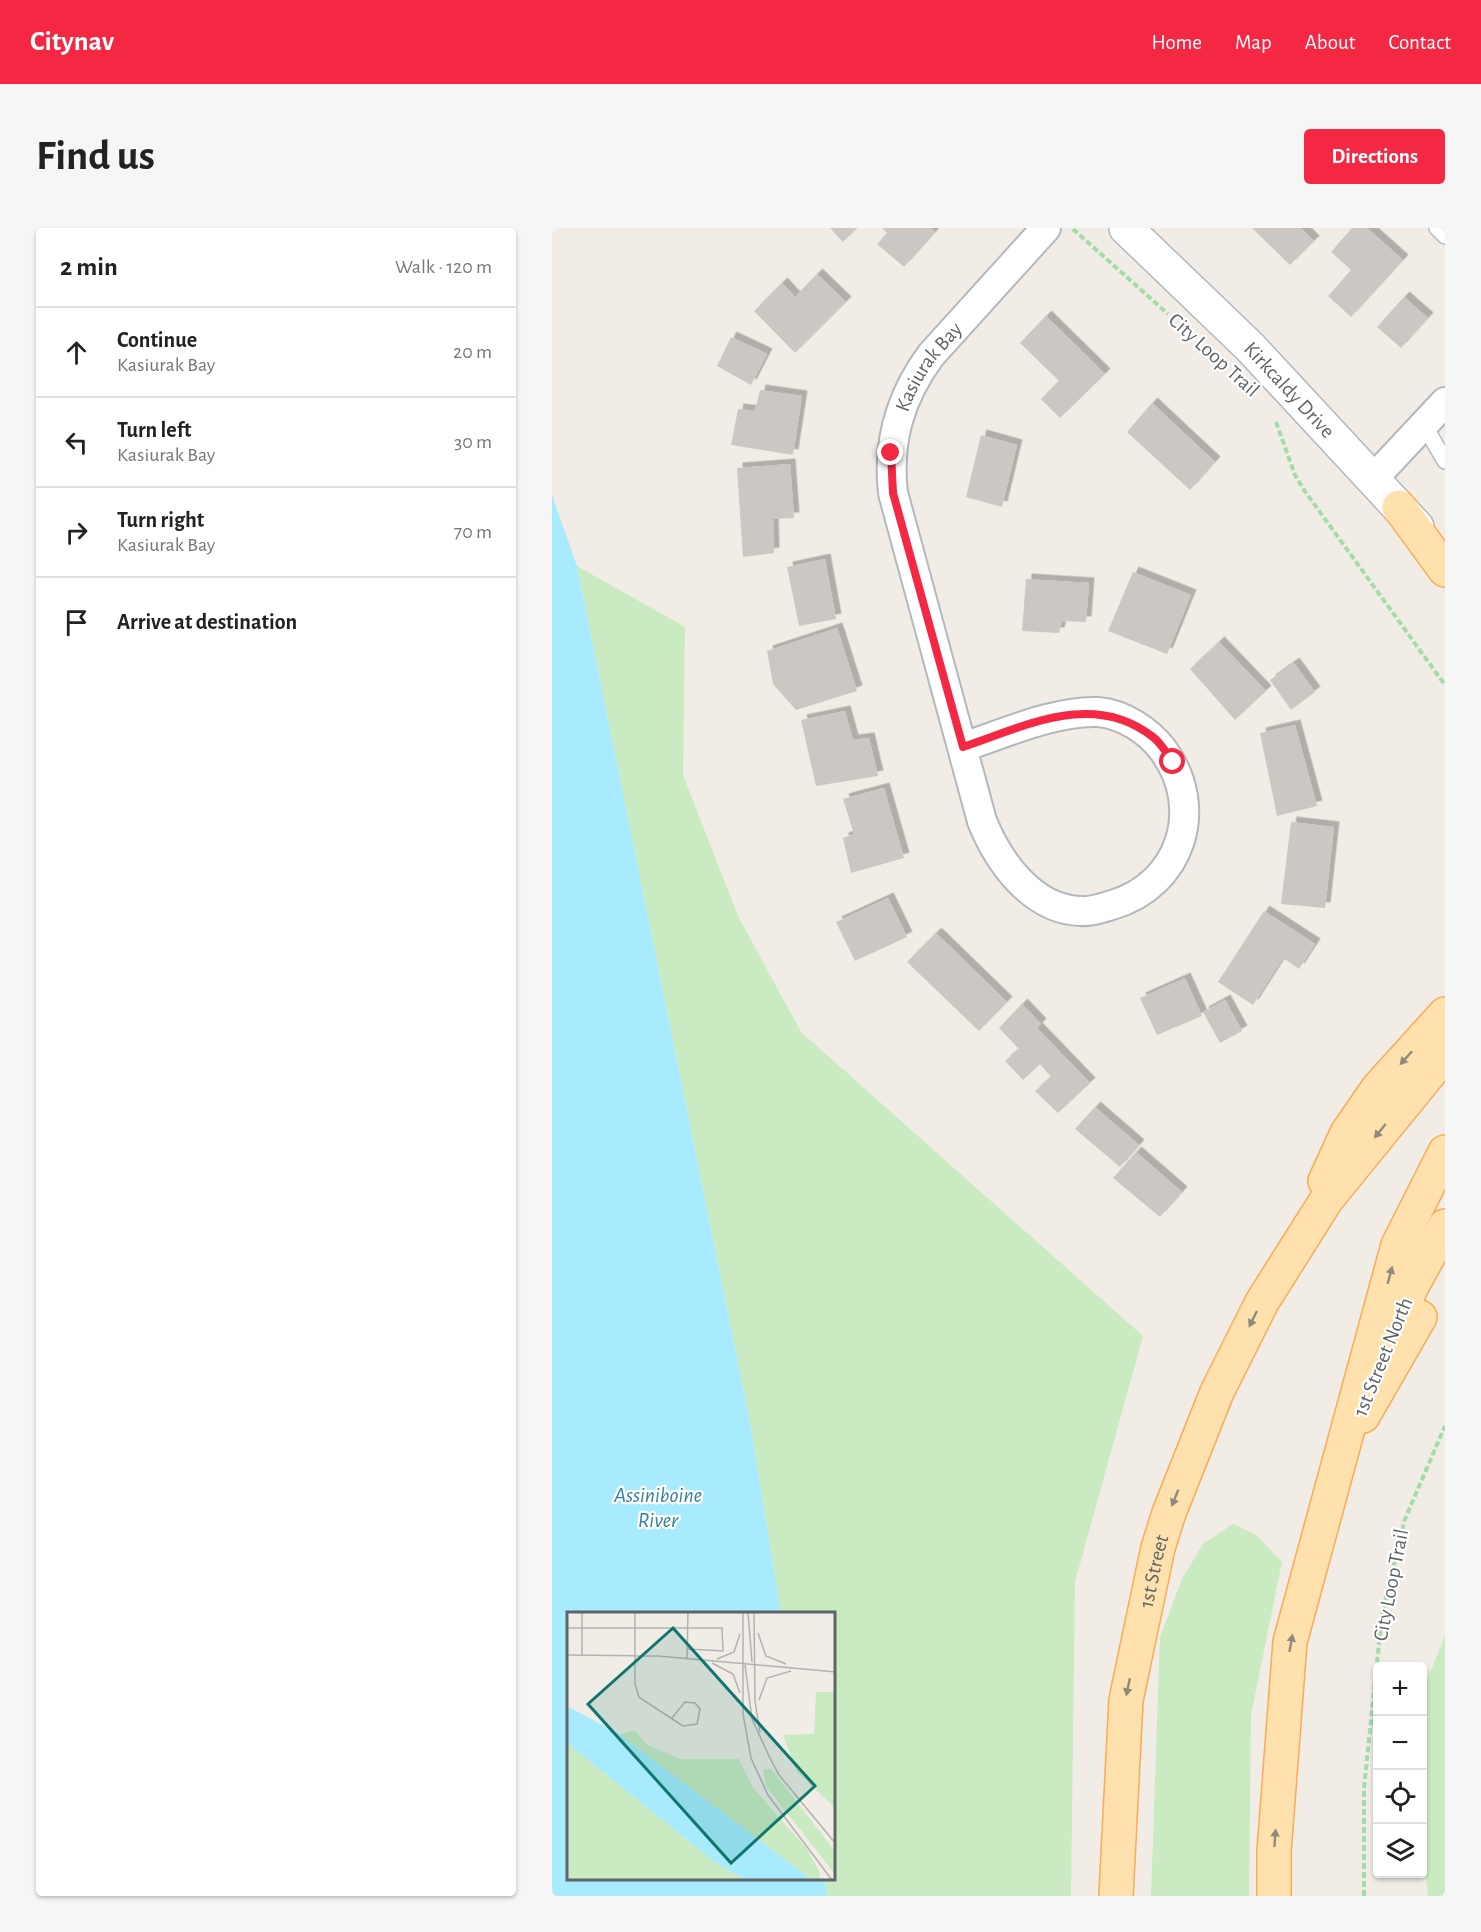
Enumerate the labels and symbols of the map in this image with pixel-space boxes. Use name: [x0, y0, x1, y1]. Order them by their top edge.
street label: City Loop Trail: [1165, 309, 1263, 401]
street label: Kasiurak Bay: [891, 318, 966, 414]
street label: Kirkcaldy Drive: [1240, 338, 1339, 442]
route end: [877, 439, 903, 465]
route start: [1159, 748, 1185, 774]
one-way arrow: [1399, 1050, 1413, 1065]
one-way arrow: [1374, 1123, 1387, 1139]
one-way arrow: [1386, 1266, 1395, 1284]
street label: 1st Street North: [1350, 1294, 1416, 1420]
one-way arrow: [1248, 1311, 1258, 1328]
water label: Assiniboine River: [613, 1484, 702, 1531]
one-way arrow: [1170, 1489, 1179, 1507]
street label: City Loop Trail: [1370, 1527, 1412, 1643]
street label: 1st Street: [1135, 1531, 1172, 1610]
inset map: [567, 1612, 836, 1881]
one-way arrow: [1287, 1634, 1296, 1653]
one-way arrow: [1123, 1678, 1133, 1696]
one-way arrow: [1270, 1828, 1280, 1847]

